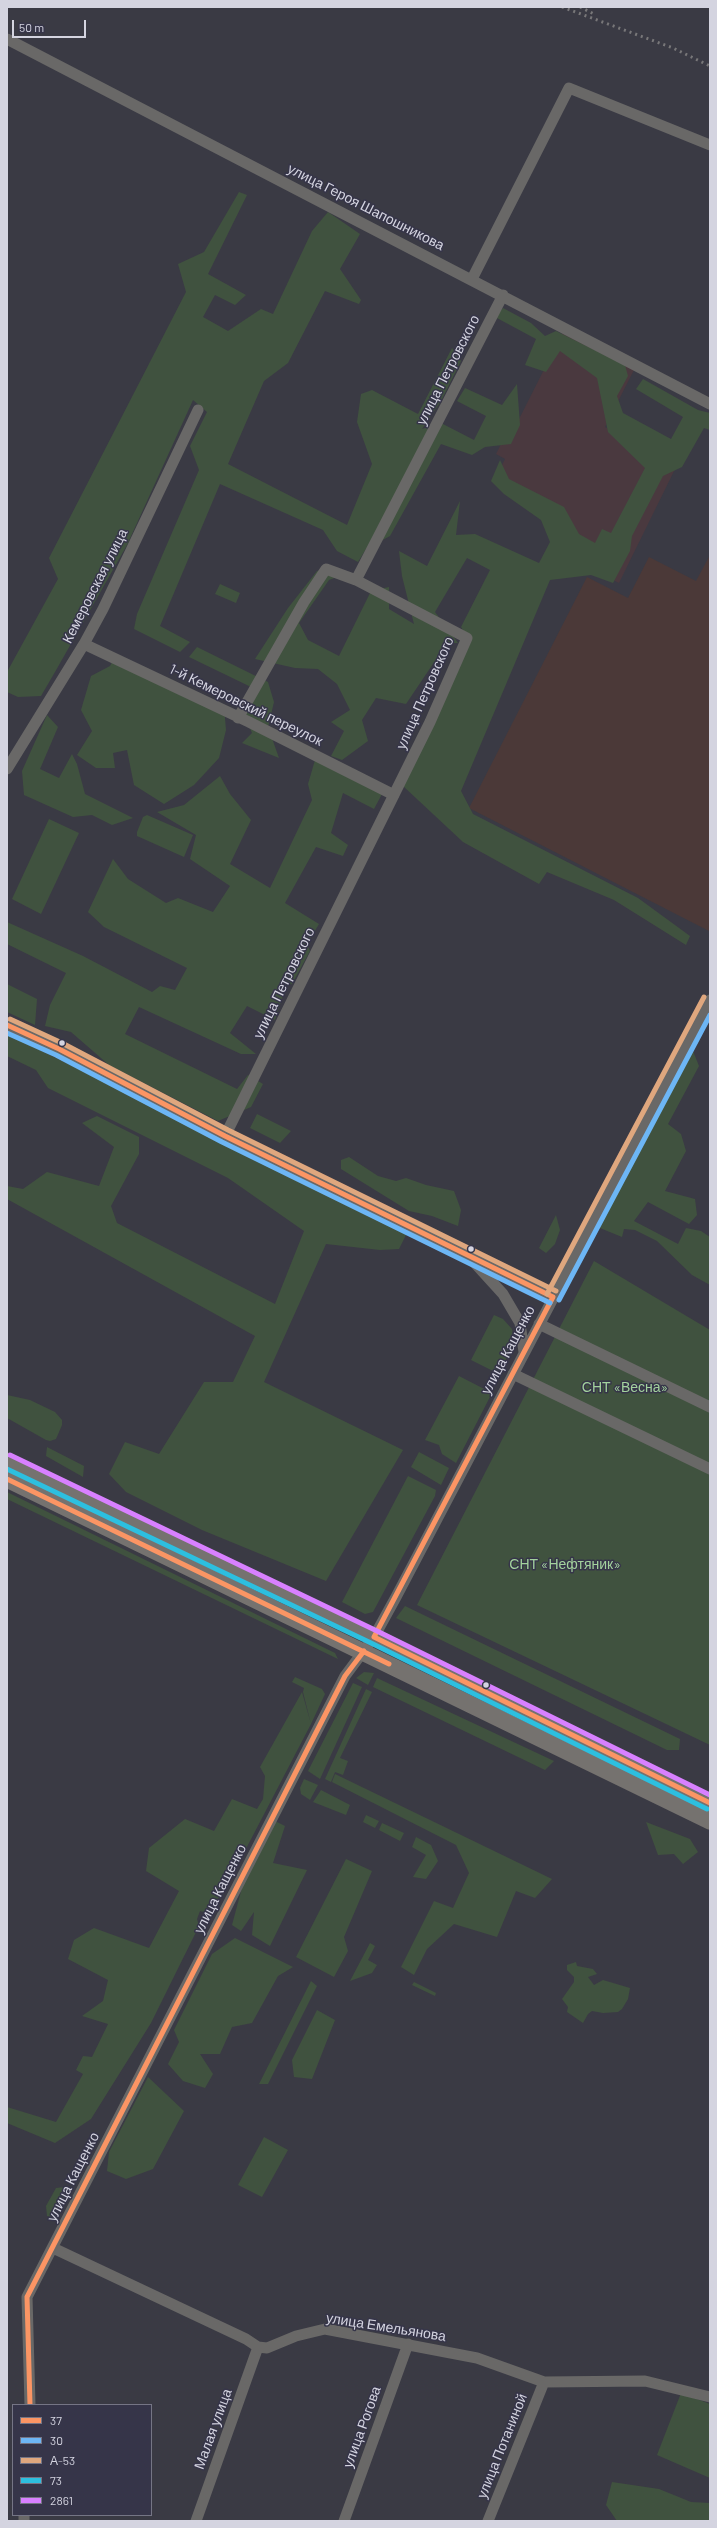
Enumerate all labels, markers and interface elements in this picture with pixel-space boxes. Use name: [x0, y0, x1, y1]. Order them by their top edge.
scale bar: [14, 12, 88, 38]
text: 50 m: [19, 20, 44, 34]
street label: улица Героя Шапошникова: [285, 160, 447, 254]
street label: улица Петровского: [413, 312, 483, 428]
street label: Кемеровская улица: [59, 526, 131, 646]
street label: улица Петровского: [393, 634, 457, 752]
street label: 1-й Кемеровский переулок: [167, 661, 325, 749]
street label: улица Петровского: [250, 925, 318, 1041]
unlabelled marker: [57, 1038, 67, 1048]
unlabelled marker: [466, 1244, 476, 1254]
street label: улица Кащенко: [478, 1303, 538, 1397]
park label: СНТ «Весна»: [582, 1379, 668, 1395]
park label: СНТ «Нефтяник»: [509, 1556, 621, 1572]
unlabelled marker: [481, 1680, 491, 1690]
street label: улица Кащенко: [190, 1841, 250, 1937]
street label: улица Кащенко: [43, 2129, 103, 2225]
street label: улица Емельянова: [325, 2309, 447, 2345]
street label: улица Рогова: [339, 2384, 385, 2470]
street label: Малая улица: [191, 2386, 235, 2472]
street label: улица Потаниной: [473, 2391, 531, 2501]
legend: [12, 2404, 152, 2516]
text: 37: [50, 2413, 62, 2427]
text: 30: [50, 2433, 63, 2447]
text: А-53: [50, 2453, 75, 2467]
text: 73: [50, 2473, 62, 2487]
text: 2861: [50, 2493, 73, 2507]

